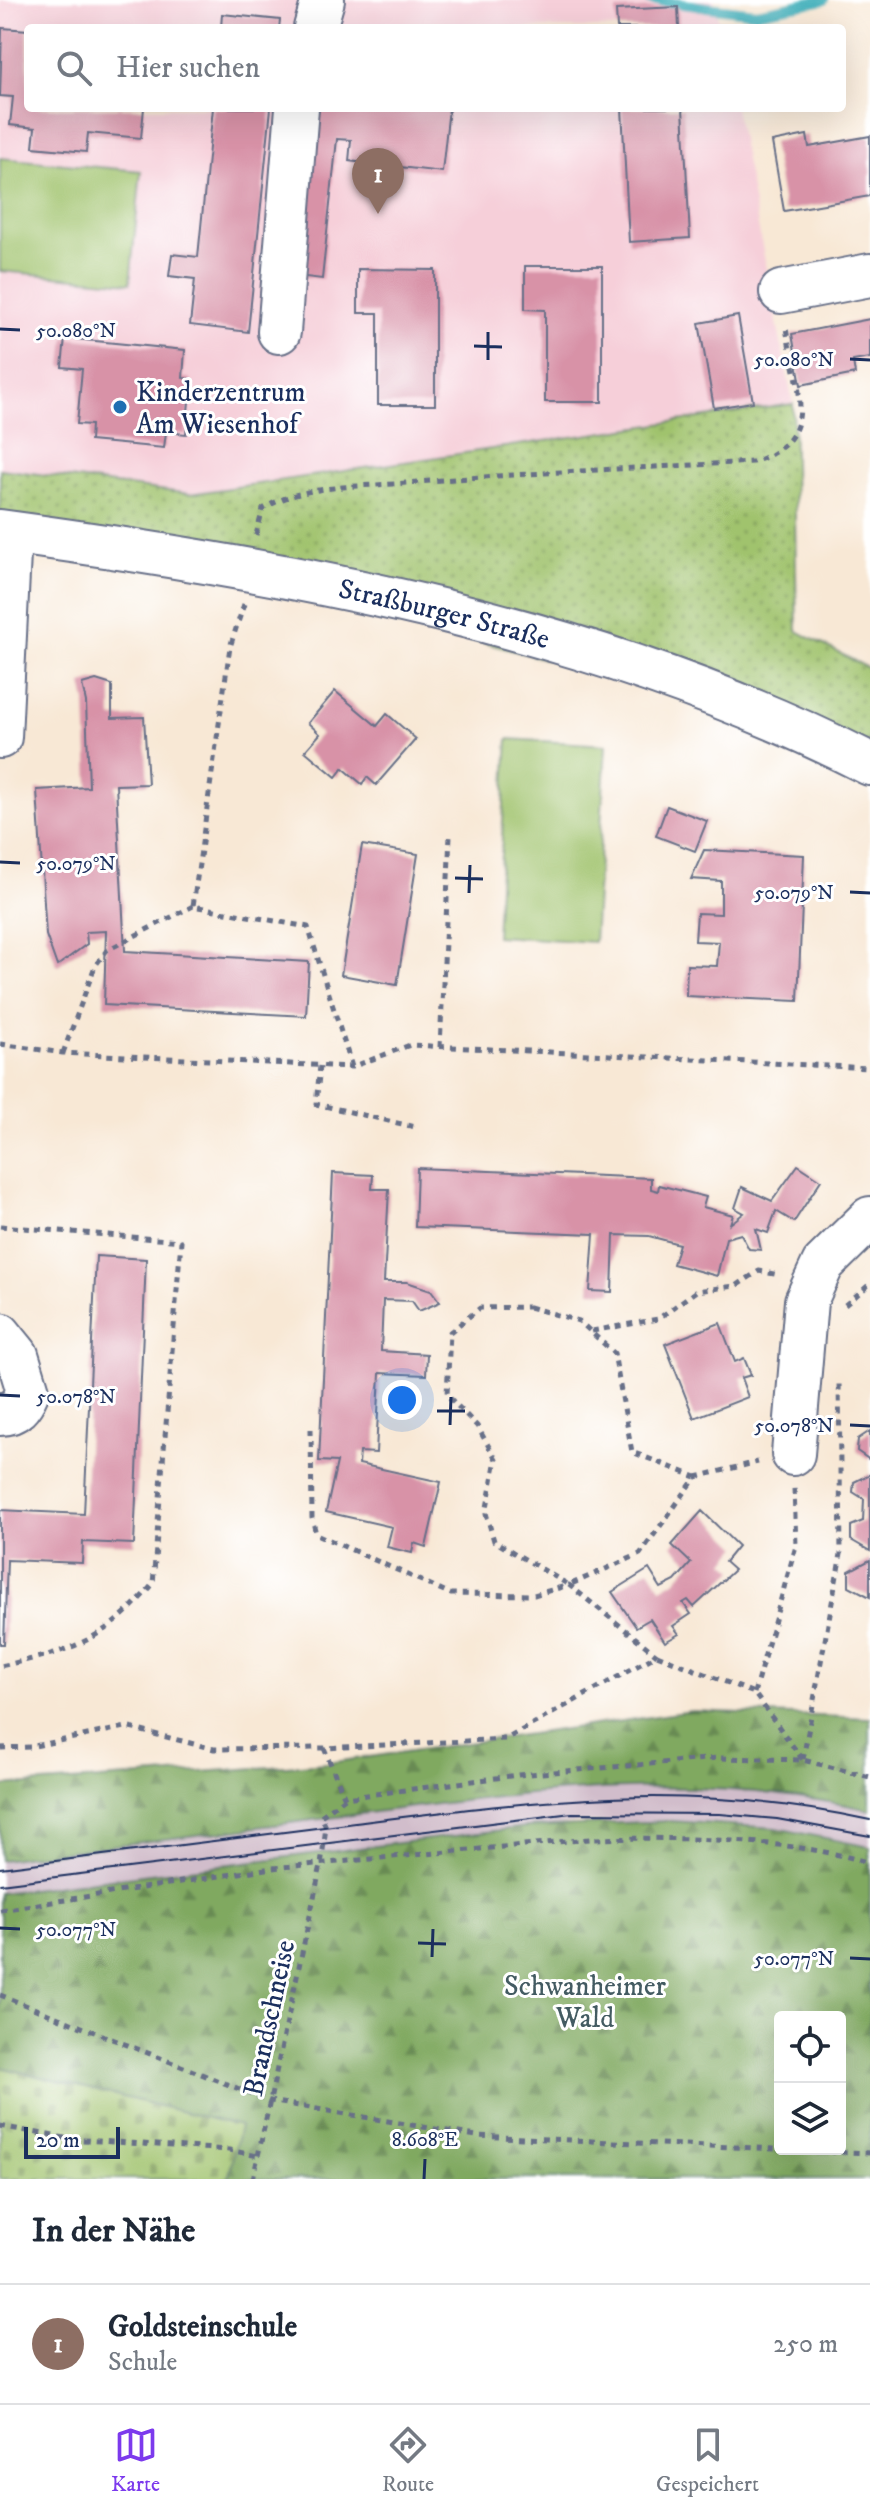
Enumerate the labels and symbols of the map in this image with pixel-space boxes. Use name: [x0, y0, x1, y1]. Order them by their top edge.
pin: 1: [352, 148, 404, 214]
text: 50.080°N: [36, 319, 116, 344]
text: 50.080°N: [754, 348, 834, 373]
place label: Kinderzentrum Am Wiesenhof: [136, 375, 306, 442]
marker: Kinderzentrum Am Wiesenhof: [111, 398, 129, 416]
street label: Straßburger Straße: [335, 571, 554, 657]
text: 50.079°N: [36, 852, 116, 877]
text: 50.079°N: [754, 881, 834, 906]
your location: [382, 1380, 422, 1420]
text: 50.078°N: [36, 1385, 116, 1410]
text: 50.078°N: [754, 1414, 834, 1439]
text: 50.077°N: [36, 1918, 116, 1943]
street label: Brandschneise: [236, 1937, 303, 2100]
text: 50.077°N: [754, 1947, 834, 1972]
park label: Schwanheimer Wald: [504, 1969, 667, 2036]
scale bar: [24, 2123, 120, 2159]
text: 8.608°E: [392, 2128, 458, 2153]

